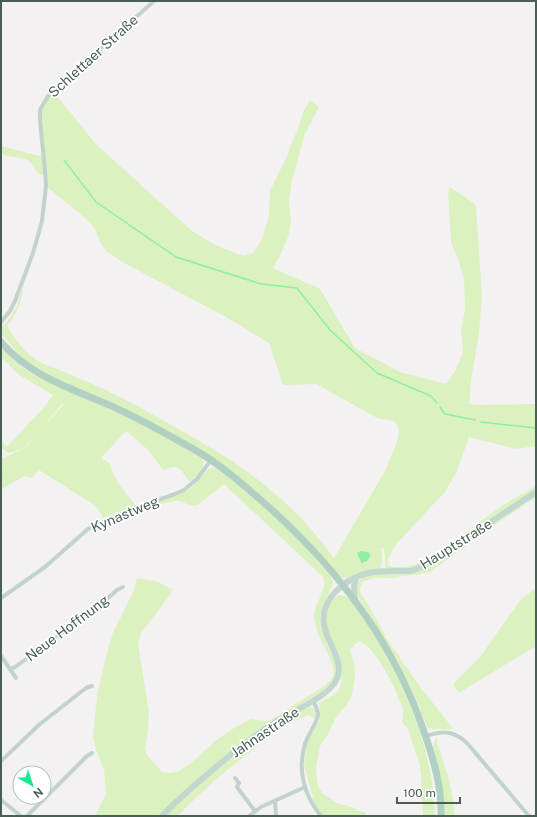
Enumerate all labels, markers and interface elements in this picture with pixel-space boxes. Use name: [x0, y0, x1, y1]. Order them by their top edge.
street label: Schlettaer Straße: [45, 12, 141, 100]
street label: Kynastweg: [89, 492, 161, 535]
street label: Hauptstraße: [417, 516, 495, 572]
street label: Neue Hoffnung: [22, 591, 112, 664]
street label: Jahnastraße: [228, 703, 302, 761]
north arrow: [12, 765, 52, 805]
scale bar: [397, 779, 460, 805]
text: N: [31, 785, 45, 800]
text: 100 m: [403, 786, 436, 800]

